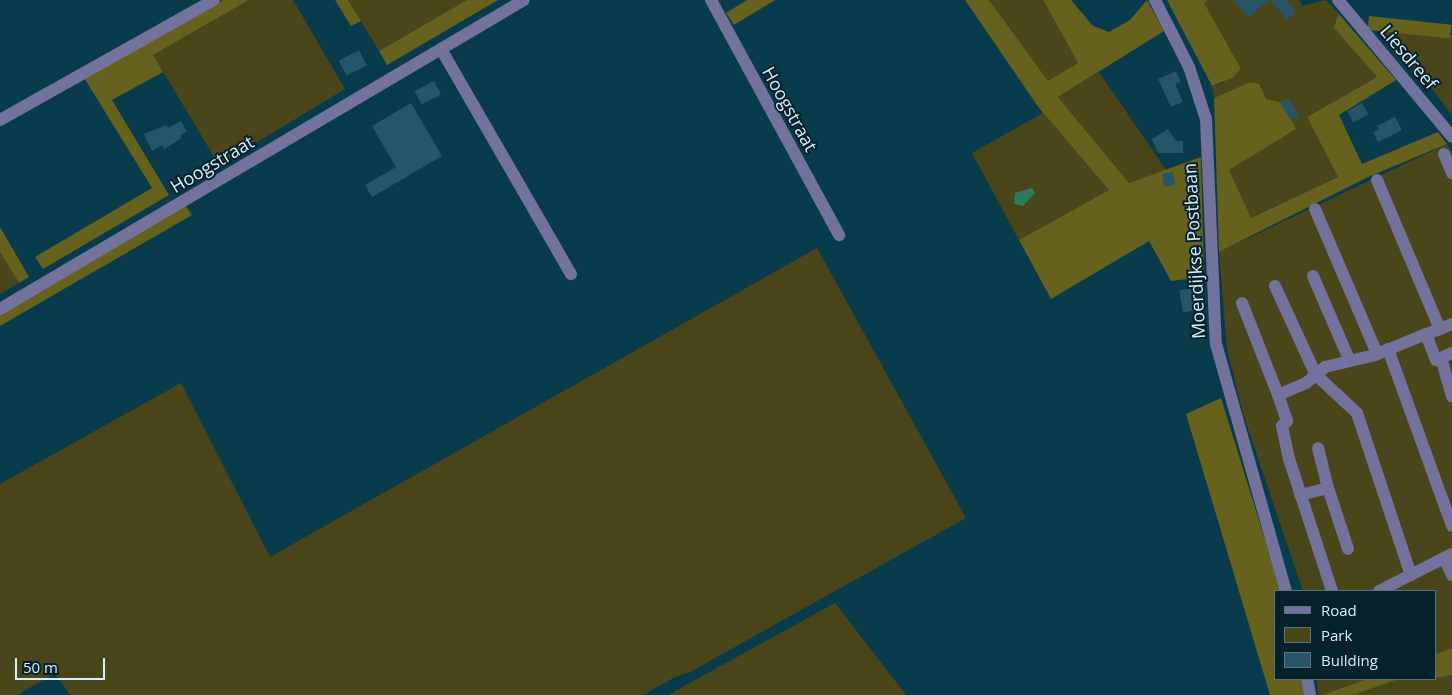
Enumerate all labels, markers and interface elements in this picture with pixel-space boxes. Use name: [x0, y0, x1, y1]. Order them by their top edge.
street label: Liesdreef: [1376, 20, 1442, 94]
street label: Hoogstraat: [758, 63, 822, 155]
street label: Hoogstraat: [166, 131, 258, 197]
street label: Moerdijkse Postbaan: [1179, 163, 1209, 339]
legend: [1274, 590, 1437, 680]
text: Road: [1321, 600, 1357, 620]
text: Park: [1321, 625, 1352, 645]
scale bar: [18, 648, 108, 680]
text: Building: [1321, 650, 1378, 670]
text: 50 m: [23, 657, 58, 677]

